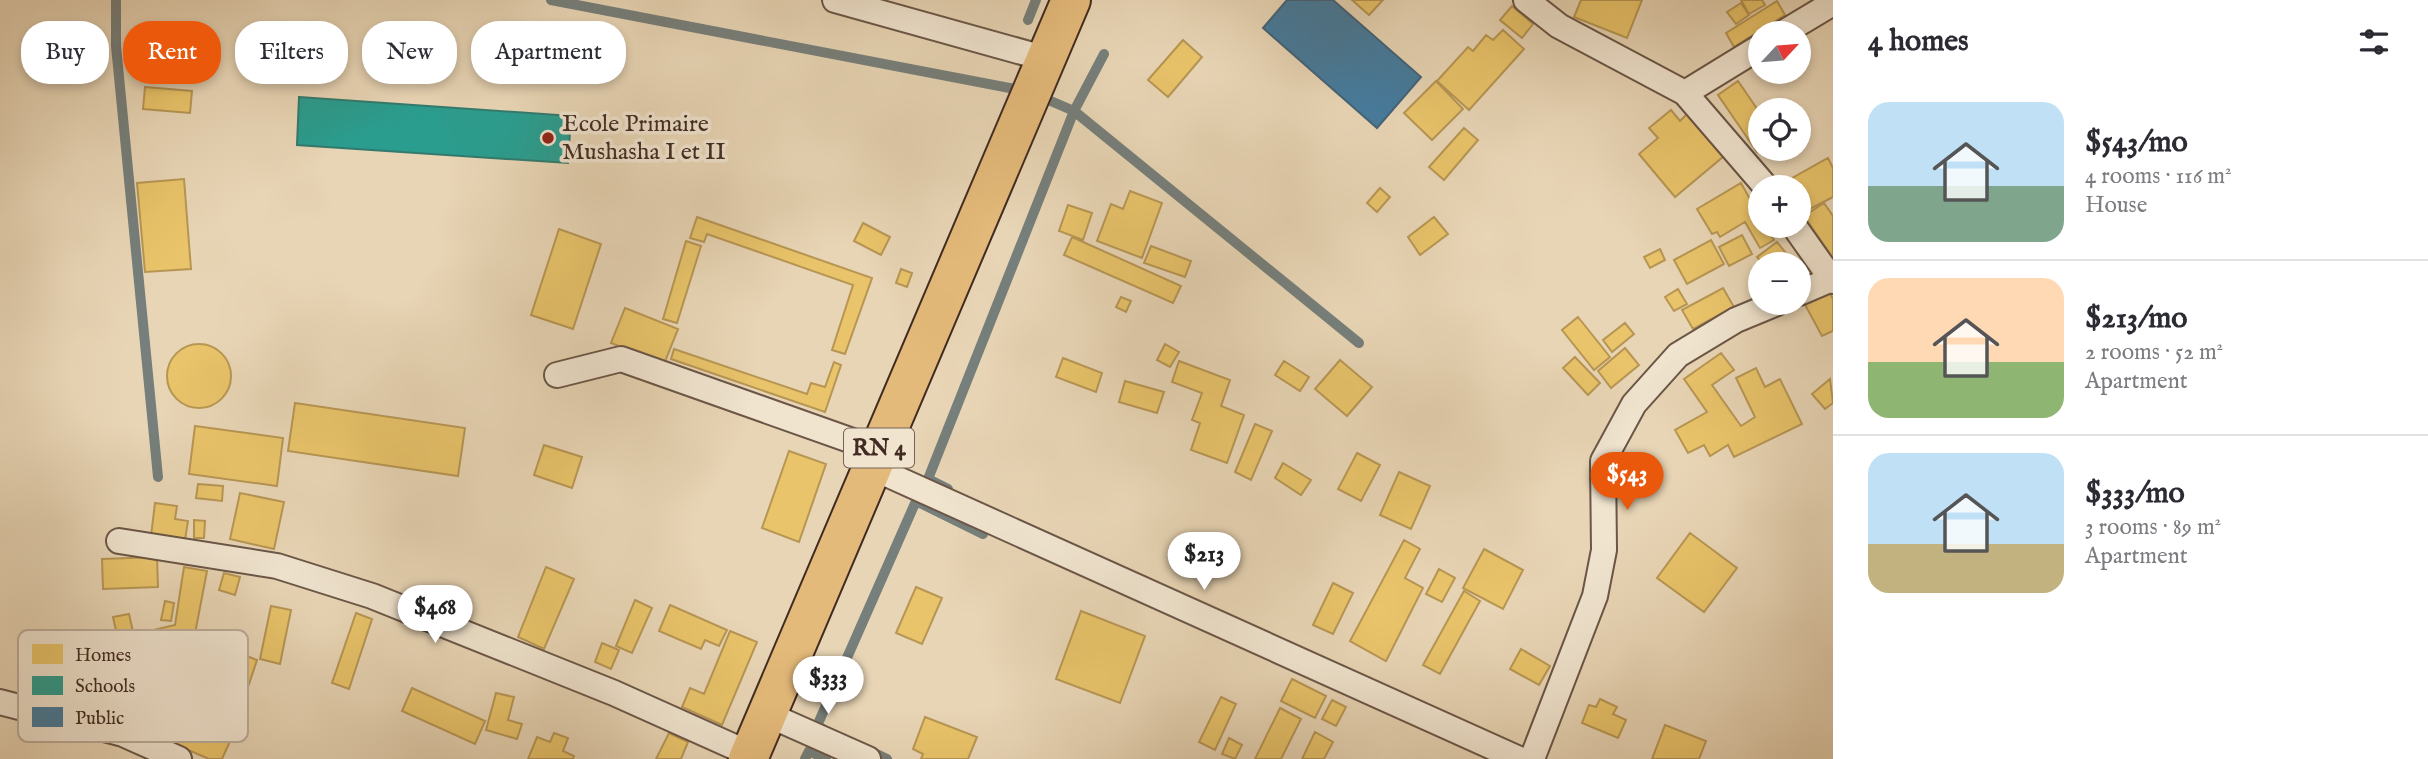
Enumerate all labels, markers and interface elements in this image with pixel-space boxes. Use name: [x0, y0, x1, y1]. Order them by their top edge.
chip: Buy: [21, 21, 109, 84]
chip: Rent: [123, 21, 221, 84]
chip: Filters: [235, 21, 348, 84]
chip: New: [362, 21, 457, 84]
chip: Apartment: [471, 21, 626, 84]
north arrow: [1748, 21, 1811, 84]
map controls: [1748, 21, 1811, 315]
text: 4 homes: [1868, 23, 1969, 61]
icon: filters: [2355, 23, 2393, 61]
button: locate: [1748, 98, 1811, 161]
place label: Ecole Primaire Mushasha I et II: [562, 109, 726, 168]
text: $543/mo: [2085, 124, 2188, 162]
marker: Ecole Primaire Mushasha I et II: [540, 130, 556, 146]
icon: home: [1924, 130, 2008, 214]
text: 4 rooms · 116 m²: [2085, 162, 2232, 191]
button: +: [1748, 175, 1811, 238]
text: House: [2085, 191, 2147, 220]
button: −: [1748, 252, 1811, 315]
text: $213/mo: [2085, 300, 2188, 338]
icon: home: [1924, 306, 2008, 390]
text: 2 rooms · 52 m²: [2085, 338, 2223, 367]
text: Apartment: [2085, 367, 2188, 396]
road number: RN 4: [844, 428, 914, 468]
pin: $543: [1586, 452, 1668, 512]
text: $543: [1607, 460, 1647, 489]
text: $333/mo: [2085, 475, 2185, 513]
icon: home: [1924, 481, 2008, 565]
text: 3 rooms · 89 m²: [2085, 513, 2221, 542]
pin: $213: [1163, 532, 1245, 592]
text: $213: [1184, 540, 1224, 569]
text: Apartment: [2085, 542, 2188, 571]
pin: $468: [394, 586, 476, 645]
text: $468: [414, 593, 456, 622]
legend: [18, 630, 248, 742]
text: Homes: [75, 644, 131, 668]
pin: $333: [787, 656, 869, 716]
text: $333: [809, 664, 847, 693]
text: Schools: [75, 675, 135, 699]
text: Public: [75, 707, 124, 731]

